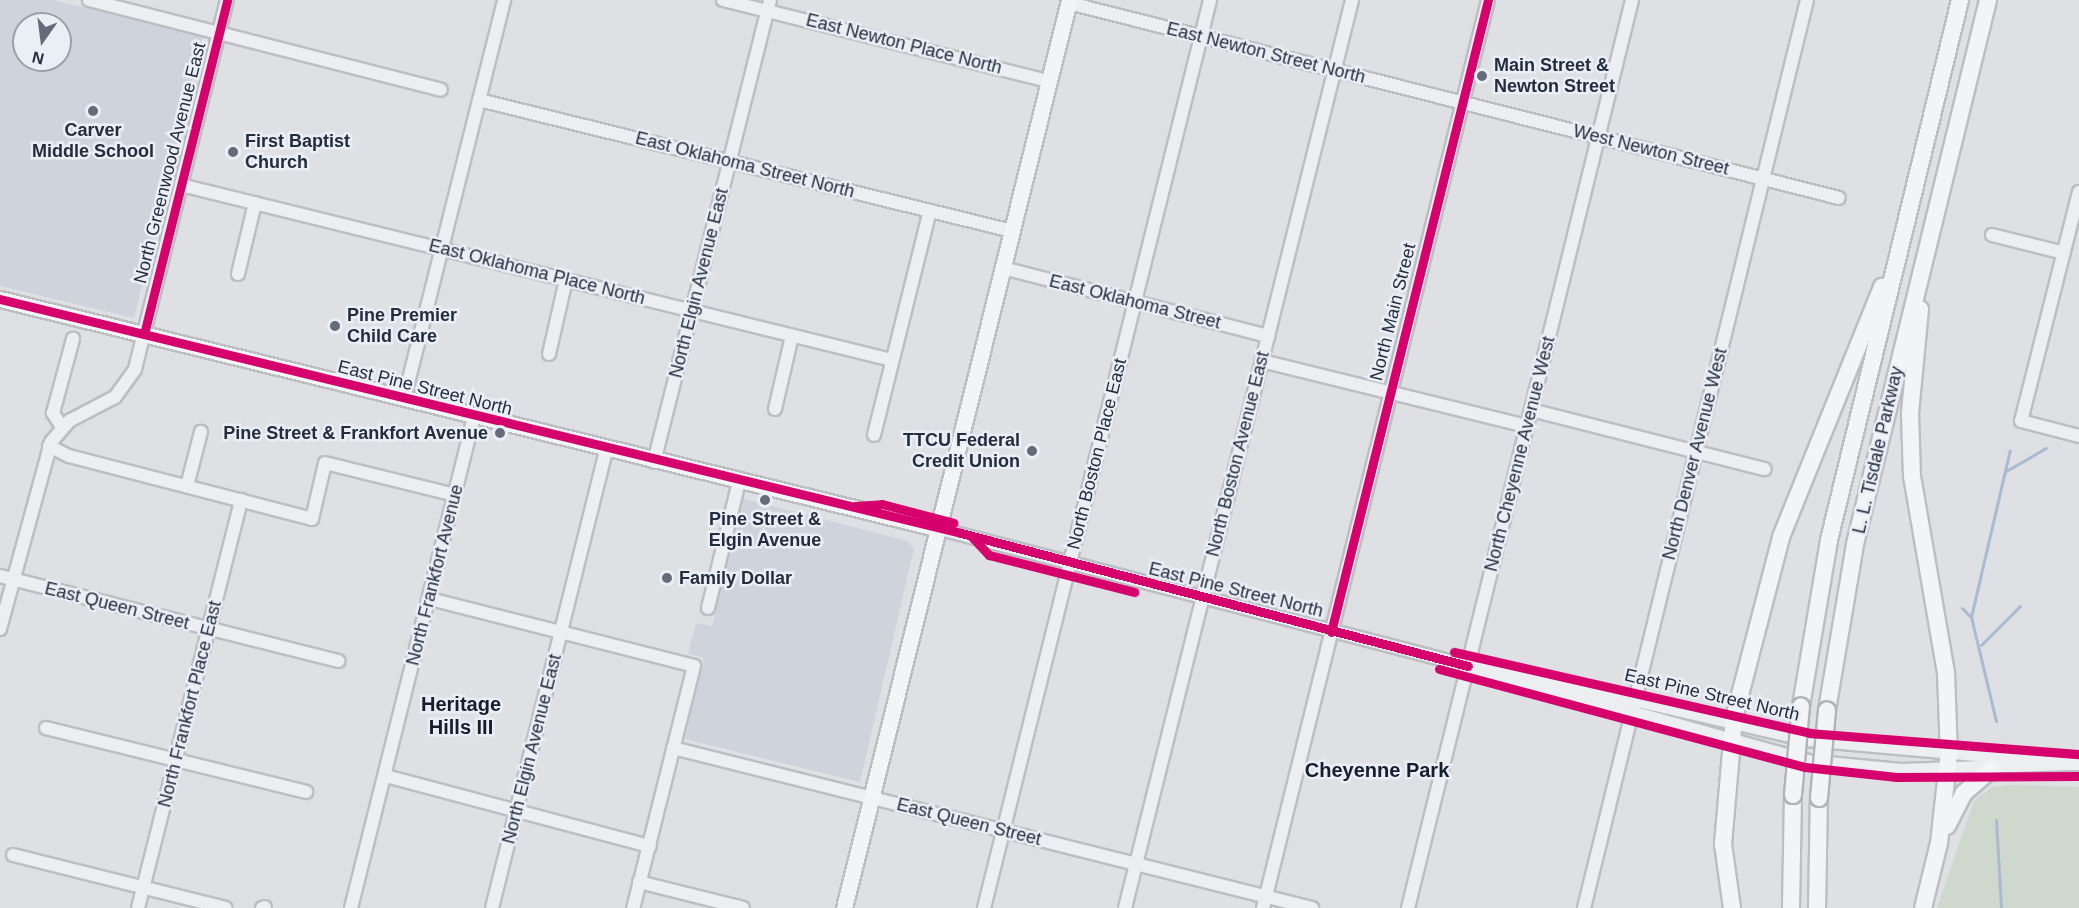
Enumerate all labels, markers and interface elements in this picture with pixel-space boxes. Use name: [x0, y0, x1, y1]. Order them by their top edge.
street label: East Newton Place North: [804, 9, 1004, 79]
north arrow: [12, 12, 72, 72]
street label: East Newton Street North: [1164, 18, 1368, 88]
street label: North Greenwood Avenue East: [129, 40, 211, 286]
text: N: [30, 48, 46, 68]
place label: Main Street & Newton Street: [1494, 55, 1615, 98]
marker: Main Street & Newton Street: [1475, 69, 1489, 83]
marker: Carver Middle School: [86, 104, 100, 118]
place label: Carver Middle School: [32, 120, 154, 162]
street label: West Newton Street: [1571, 120, 1731, 180]
street label: East Oklahoma Street North: [633, 127, 857, 203]
place label: First Baptist Church: [245, 131, 350, 174]
marker: First Baptist Church: [226, 145, 240, 159]
street label: North Elgin Avenue East: [665, 185, 733, 381]
street label: East Oklahoma Place North: [427, 235, 647, 309]
street label: North Main Street: [1365, 241, 1421, 383]
street label: East Oklahoma Street: [1047, 270, 1223, 334]
place label: Pine Premier Child Care: [347, 305, 457, 348]
marker: Pine Premier Child Care: [328, 319, 342, 333]
street label: North Cheyenne Avenue West: [1480, 334, 1560, 574]
street label: North Denver Avenue West: [1658, 345, 1732, 563]
street label: North Boston Avenue East: [1202, 349, 1274, 559]
street label: East Pine Street North: [336, 356, 514, 420]
street label: North Boston Place East: [1063, 356, 1131, 552]
street label: L. L. Tisdale Parkway: [1848, 364, 1908, 536]
place label: Pine Street & Frankfort Avenue: [223, 422, 488, 444]
marker: Pine Street & Frankfort Avenue: [493, 426, 507, 440]
place label: TTCU Federal Credit Union: [903, 430, 1020, 472]
marker: TTCU Federal Credit Union: [1025, 444, 1039, 458]
street label: North Frankfort Avenue: [402, 482, 468, 668]
marker: Pine Street & Elgin Avenue: [758, 493, 772, 507]
place label: Pine Street & Elgin Avenue: [708, 509, 822, 552]
street label: East Pine Street North: [1147, 558, 1325, 622]
place label: Family Dollar: [679, 567, 792, 589]
marker: Family Dollar: [660, 571, 674, 585]
street label: East Queen Street: [43, 578, 191, 634]
street label: North Frankfort Place East: [154, 598, 226, 810]
street label: North Elgin Avenue East: [498, 651, 566, 847]
street label: East Pine Street North: [1622, 664, 1802, 726]
district label: Heritage Hills III: [421, 692, 501, 739]
district label: Cheyenne Park: [1305, 758, 1449, 782]
street label: East Queen Street: [895, 794, 1043, 850]

